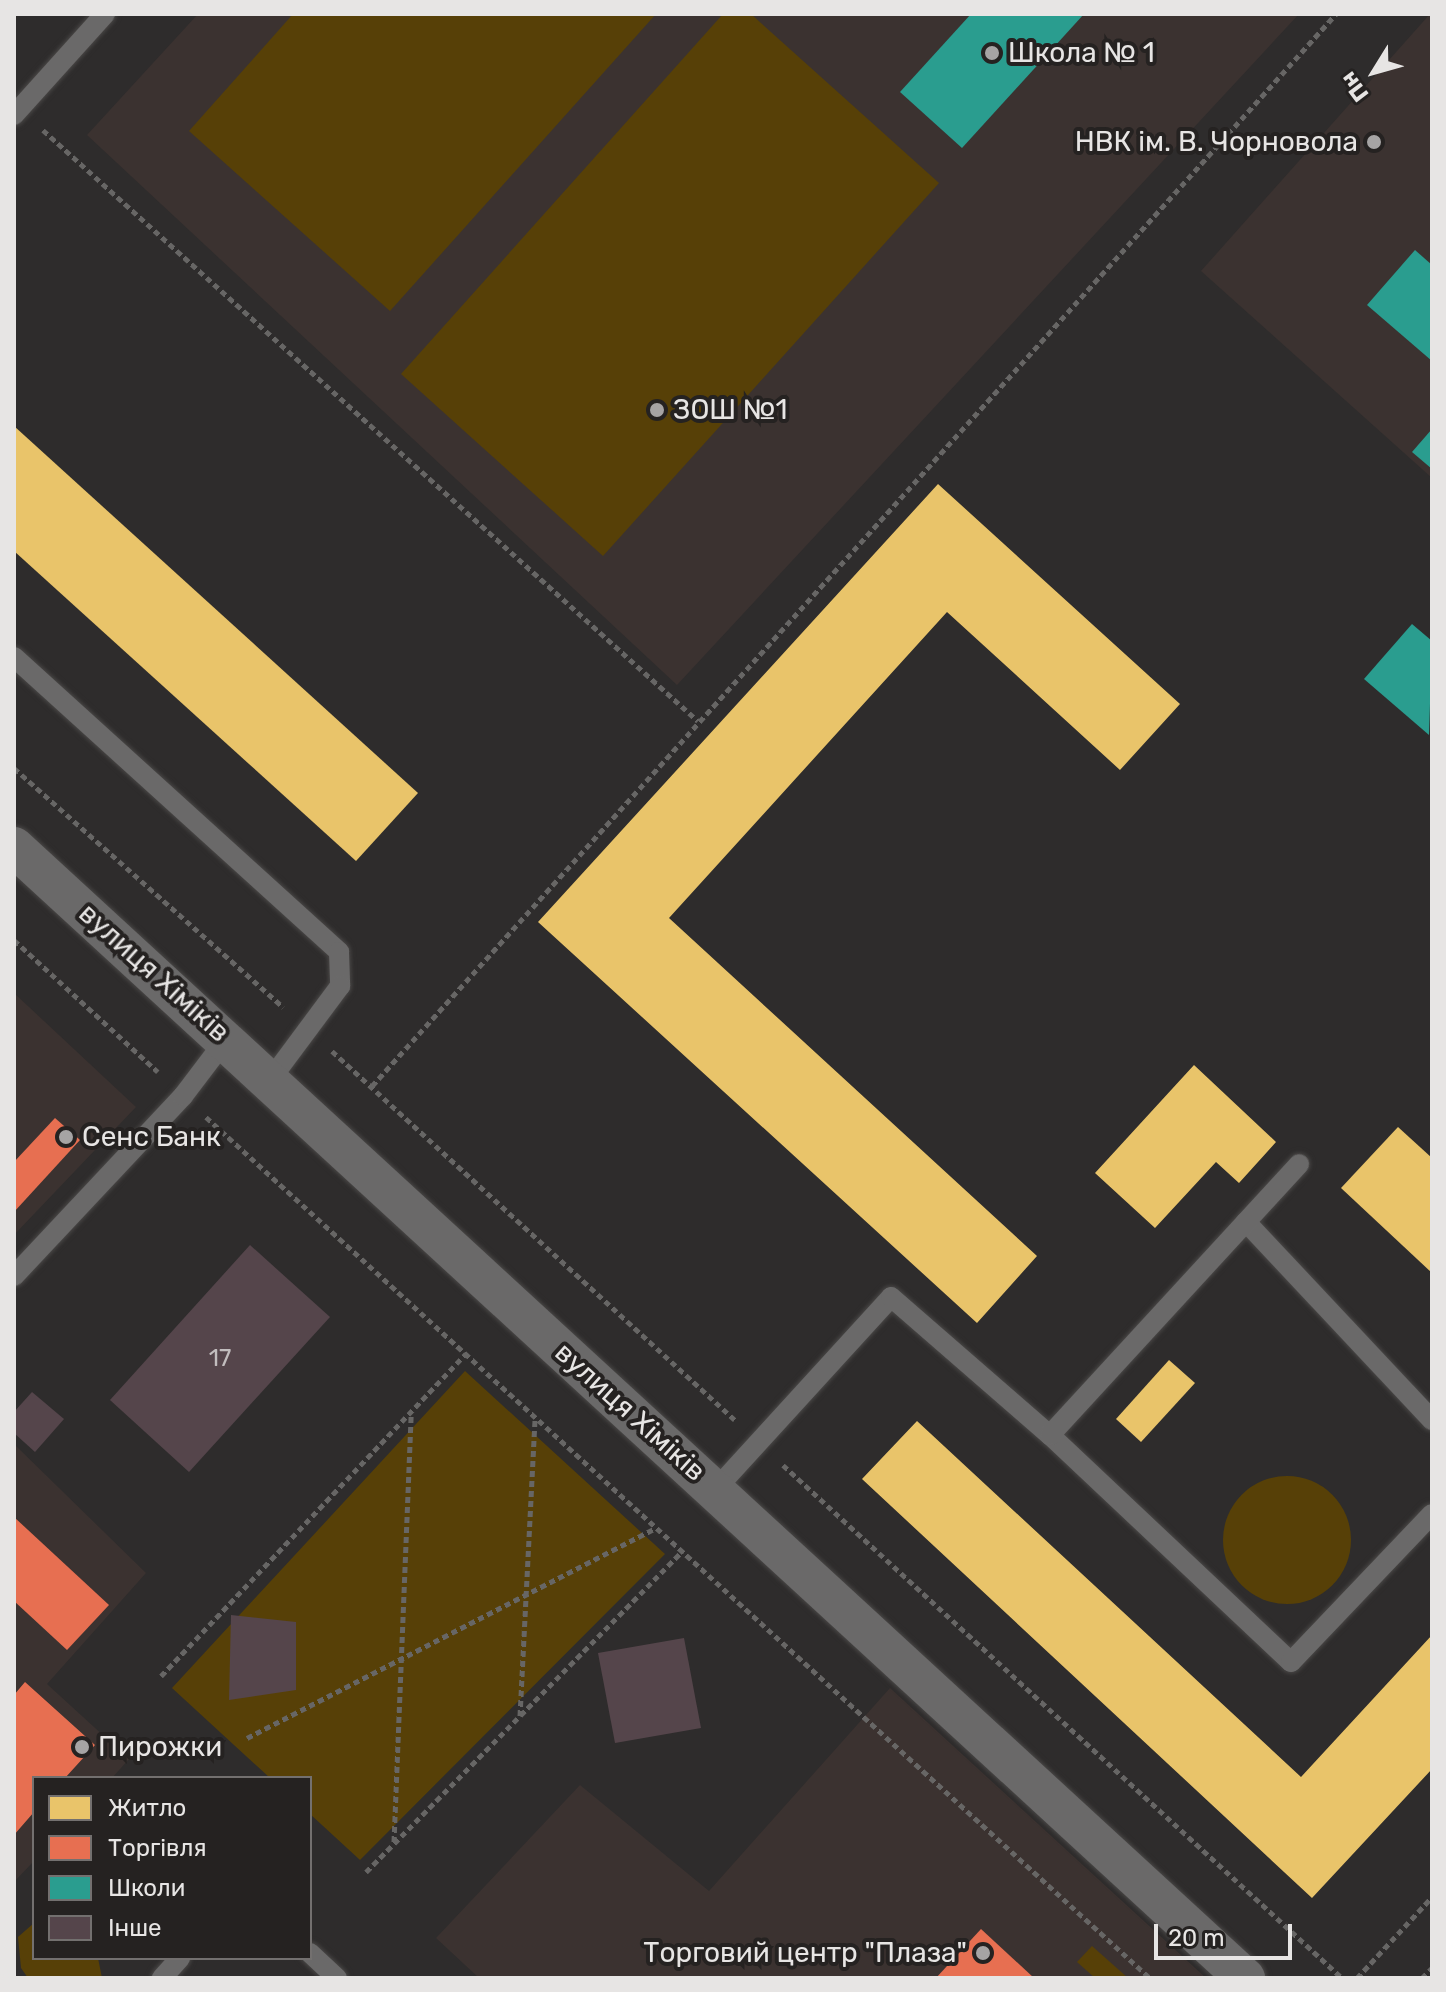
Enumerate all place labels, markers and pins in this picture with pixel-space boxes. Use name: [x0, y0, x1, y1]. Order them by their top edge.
place label: Школа № 1: [1008, 36, 1155, 70]
marker: Школа № 1: [983, 44, 1001, 62]
place label: НВК ім. В. Чорновола: [1075, 125, 1358, 159]
marker: НВК ім. В. Чорновола: [1365, 133, 1383, 151]
place label: ЗОШ №1: [673, 393, 787, 427]
marker: ЗОШ №1: [648, 401, 666, 419]
place label: Сенс Банк: [82, 1120, 221, 1154]
marker: Сенс Банк: [57, 1128, 75, 1146]
place label: Пирожки: [98, 1730, 222, 1764]
marker: Пирожки: [73, 1738, 91, 1756]
place label: Торговий центр "Плаза": [643, 1936, 967, 1970]
marker: Торговий центр "Плаза": [974, 1944, 992, 1962]

